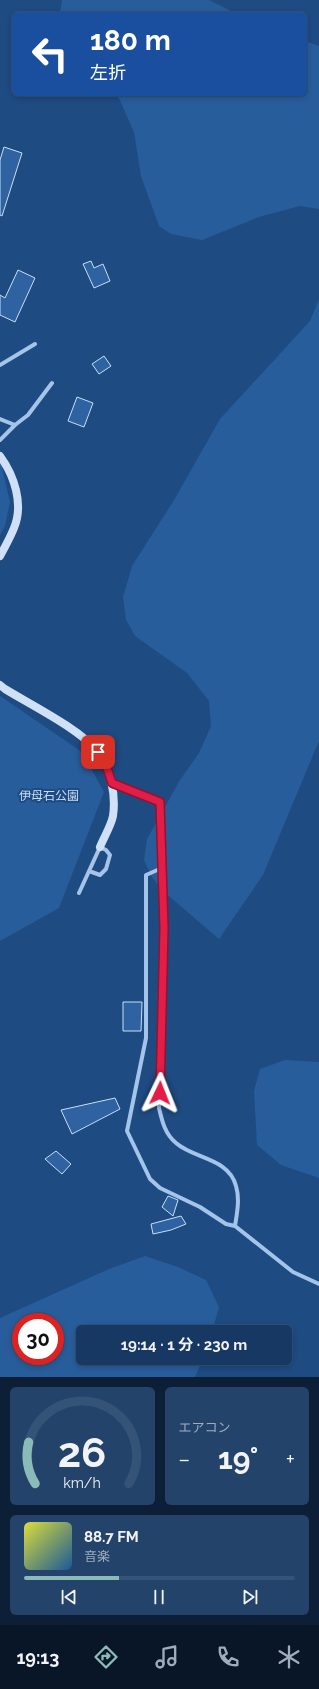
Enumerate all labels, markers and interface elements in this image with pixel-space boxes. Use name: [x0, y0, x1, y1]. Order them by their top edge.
text: 180 m: [90, 24, 171, 57]
icon: left: [24, 28, 76, 80]
text: 左折: [90, 62, 126, 83]
pin: [81, 735, 115, 769]
icon: arrive: [87, 741, 109, 763]
park label: 伊母石公園: [19, 789, 79, 803]
position arrow: [139, 1072, 181, 1114]
speed limit sign: 30: [12, 1313, 64, 1365]
text: 19:14 · 1 分 · 230 m: [121, 1336, 247, 1354]
text: エアコン: [179, 1420, 231, 1435]
text: 26: [58, 1428, 107, 1477]
text: 19°: [218, 1441, 258, 1476]
text: −: [179, 1446, 190, 1472]
text: +: [286, 1446, 295, 1472]
text: km/h: [63, 1475, 101, 1491]
text: 88.7 FM: [84, 1528, 139, 1546]
text: 音楽: [84, 1549, 110, 1564]
icon: previous: [58, 1586, 80, 1608]
icon: pause: [148, 1586, 170, 1608]
icon: next: [239, 1586, 261, 1608]
icon: directions: [92, 1643, 120, 1671]
icon: music: [153, 1643, 181, 1671]
icon: phone: [214, 1643, 242, 1671]
icon: climate: [275, 1643, 303, 1671]
text: 19:13: [16, 1647, 59, 1668]

